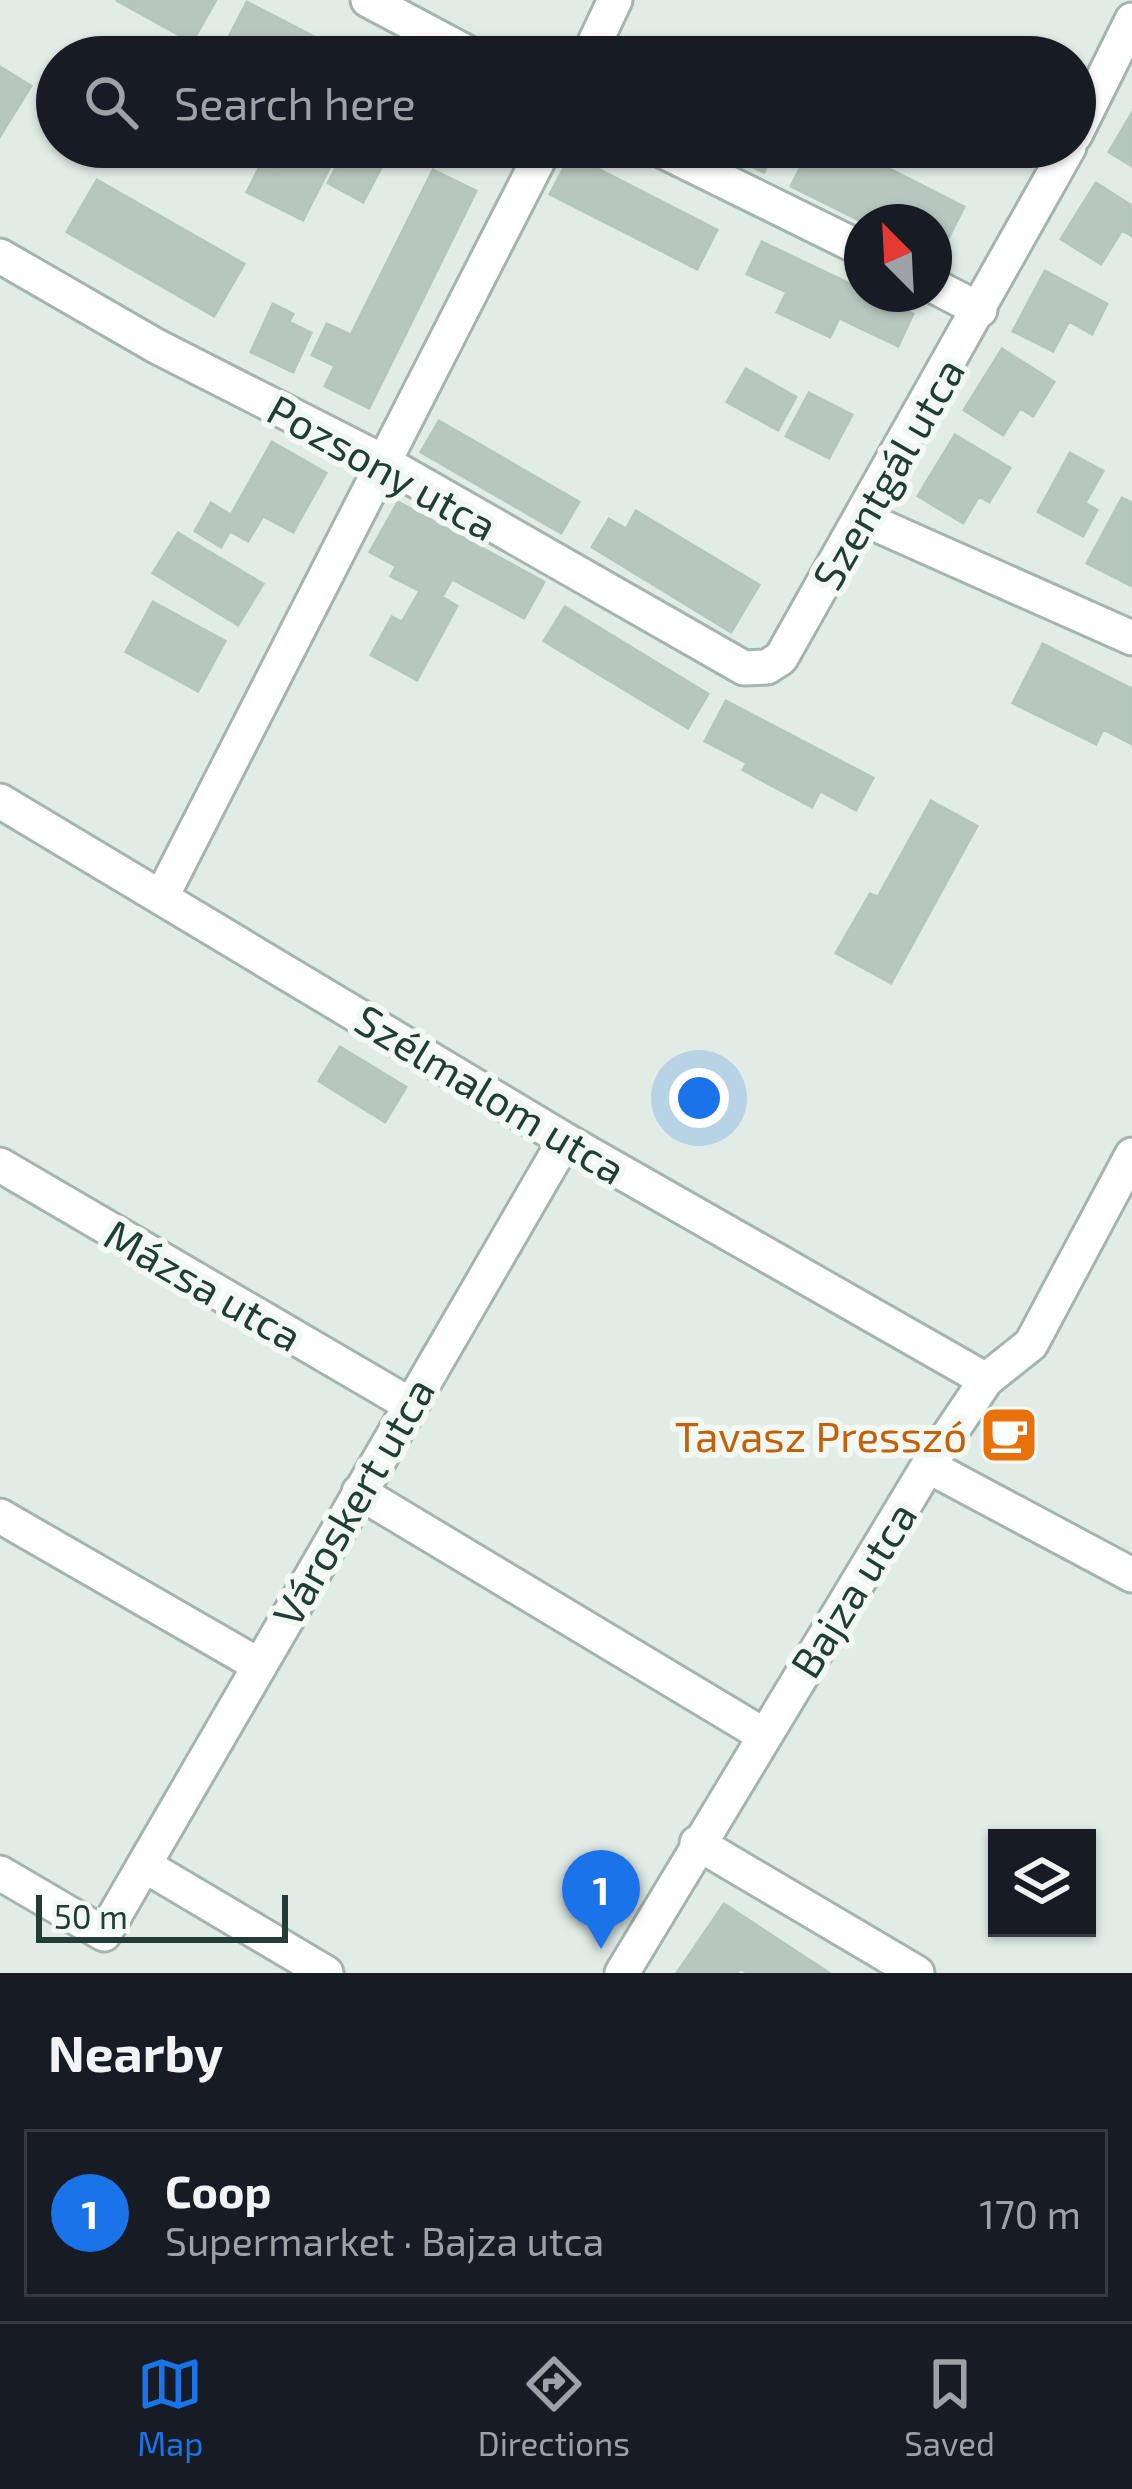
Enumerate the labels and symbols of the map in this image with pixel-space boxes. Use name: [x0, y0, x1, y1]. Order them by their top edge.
north arrow: [844, 204, 952, 312]
street label: Szentgál utca: [801, 349, 973, 597]
street label: Pozsony utca: [260, 383, 506, 549]
street label: Szélmalom utca: [347, 993, 635, 1193]
your location: [669, 1068, 729, 1128]
street label: Mázsa utca: [97, 1208, 311, 1360]
street label: Városkert utca: [261, 1368, 443, 1634]
cafe icon: Tavasz Presszó: [978, 1404, 1040, 1466]
place label: Tavasz Presszó: [675, 1410, 967, 1460]
street label: Bajza utca: [779, 1492, 926, 1686]
pin: 1: [562, 1850, 640, 1949]
scale bar: [36, 1889, 288, 1942]

